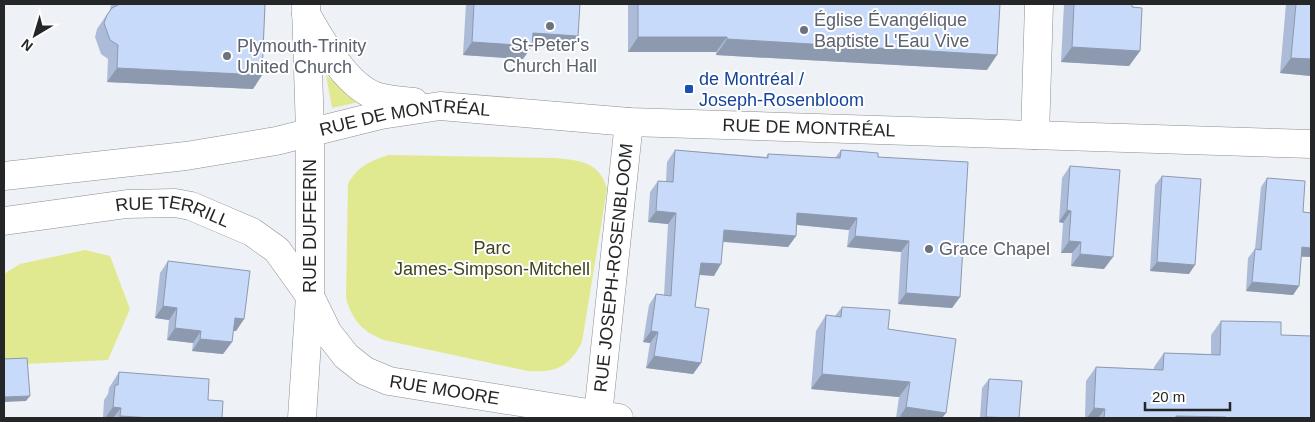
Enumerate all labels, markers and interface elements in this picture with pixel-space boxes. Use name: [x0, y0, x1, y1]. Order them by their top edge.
north arrow: [10, 10, 60, 60]
place label: Église Évangélique Baptiste L'Eau Vive: [814, 10, 969, 51]
marker: St-Peter's Church Hall: [544, 20, 556, 32]
marker: Église Évangélique Baptiste L'Eau Vive: [798, 24, 810, 36]
place label: St-Peter's Church Hall: [503, 35, 597, 76]
text: N: [18, 36, 36, 55]
place label: Plymouth-Trinity United Church: [237, 36, 366, 77]
marker: Plymouth-Trinity United Church: [221, 50, 233, 62]
place label: de Montréal / Joseph-Rosenbloom: [699, 69, 864, 110]
marker: de Montréal / Joseph-Rosenbloom: [683, 83, 695, 95]
street label: RUE DE MONTRÉAL: [317, 96, 491, 140]
street label: RUE DE MONTRÉAL: [722, 115, 896, 141]
street label: RUE JOSEPH-ROSENBLOOM: [590, 142, 637, 393]
street label: RUE DUFFERIN: [300, 159, 320, 293]
street label: RUE TERRILL: [114, 192, 233, 231]
park label: Parc James-Simpson-Mitchell: [394, 238, 590, 279]
place label: Grace Chapel: [939, 239, 1050, 259]
marker: Grace Chapel: [923, 243, 935, 255]
street label: RUE MOORE: [388, 371, 501, 409]
scale bar: [1145, 380, 1230, 412]
text: 20 m: [1152, 388, 1185, 405]

